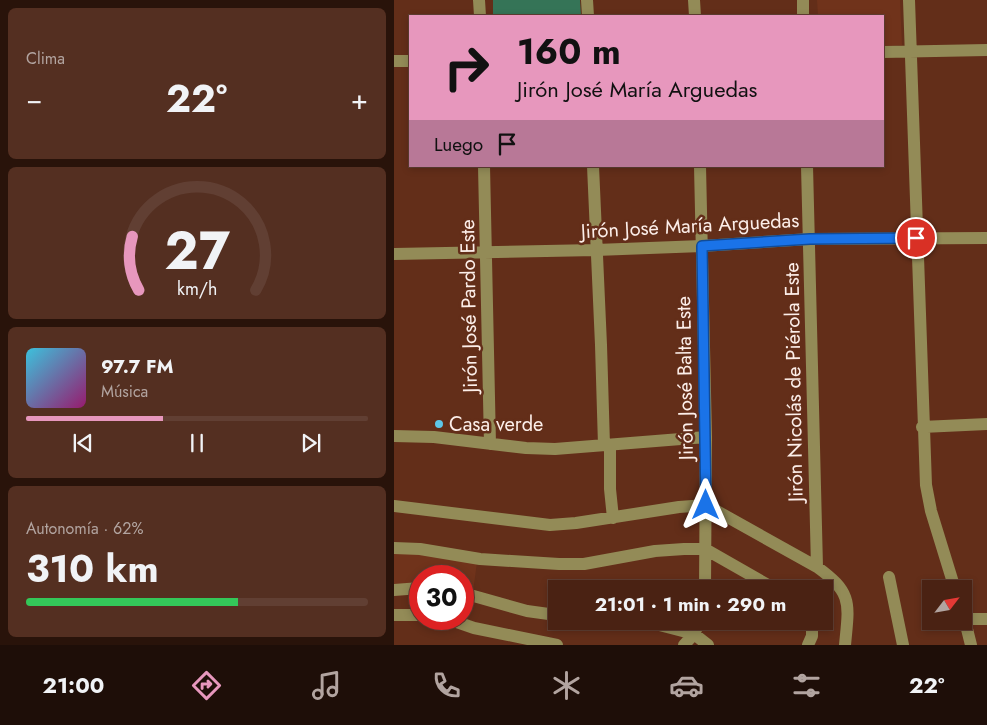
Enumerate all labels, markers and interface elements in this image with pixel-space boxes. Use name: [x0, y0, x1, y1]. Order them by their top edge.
text: 160 m: [517, 27, 621, 77]
icon: right: [434, 35, 499, 100]
text: Clima: [26, 47, 65, 70]
text: 22°: [166, 71, 227, 126]
text: Jirón José María Arguedas: [517, 73, 757, 105]
text: −: [26, 79, 43, 120]
text: +: [351, 79, 368, 120]
icon: arrive: [493, 130, 521, 158]
text: Luego: [434, 131, 483, 158]
street label: Jirón José María Arguedas: [577, 206, 800, 246]
text: 27: [164, 213, 230, 289]
pin: [895, 217, 937, 259]
street label: Jirón José Pardo Este: [453, 219, 485, 396]
icon: arrive: [902, 224, 930, 252]
street label: Jirón Nicolás de Piérola Este: [777, 262, 811, 505]
text: km/h: [177, 276, 217, 302]
street label: Jirón José Balta Este: [669, 296, 701, 463]
text: 97.7 FM: [101, 353, 173, 380]
text: Música: [101, 380, 148, 403]
place label: Casa verde: [449, 410, 543, 439]
marker: Casa verde: [433, 418, 445, 430]
icon: previous: [69, 429, 97, 457]
icon: pause: [183, 429, 211, 457]
icon: next: [297, 429, 325, 457]
position arrow: [679, 478, 731, 530]
text: Autonomía · 62%: [26, 517, 143, 540]
text: 310 km: [26, 541, 159, 596]
speed limit sign: 30: [409, 565, 474, 630]
north arrow: [922, 580, 972, 630]
map controls: [922, 580, 972, 630]
text: 21:01 · 1 min · 290 m: [595, 591, 786, 618]
icon: directions: [189, 668, 224, 703]
icon: music: [309, 668, 344, 703]
icon: phone: [429, 668, 464, 703]
icon: climate: [549, 668, 584, 703]
icon: car: [669, 668, 704, 703]
icon: filters: [789, 668, 824, 703]
text: 21:00: [42, 669, 104, 701]
text: 22°: [909, 669, 945, 701]

